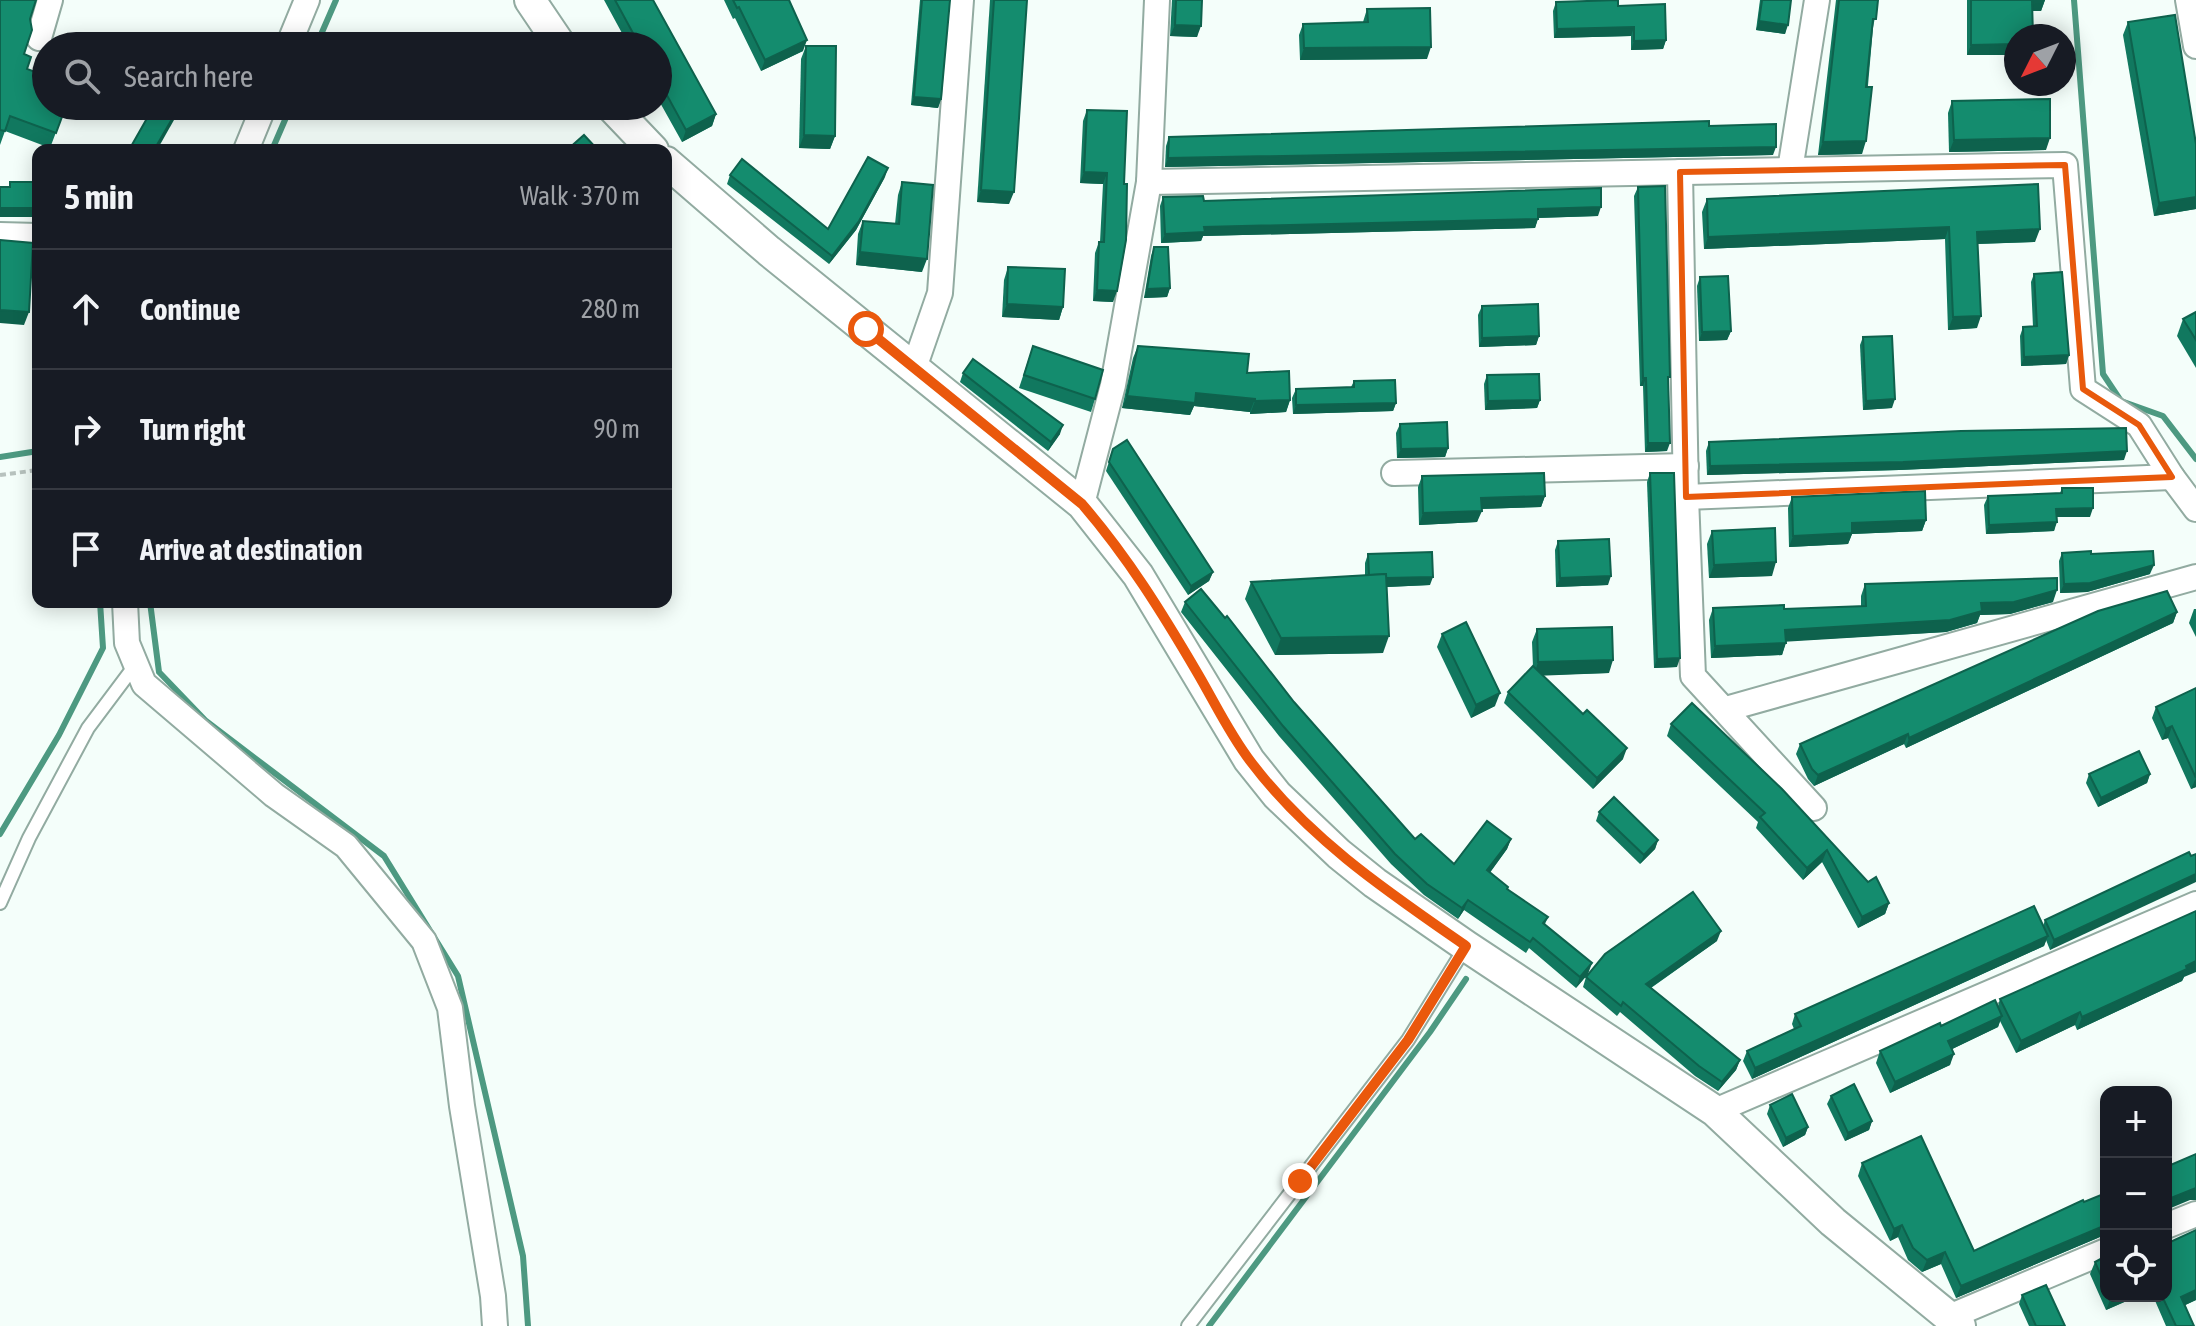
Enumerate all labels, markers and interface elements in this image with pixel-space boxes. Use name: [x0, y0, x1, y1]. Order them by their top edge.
north arrow: [2004, 24, 2076, 96]
search box: [32, 32, 672, 120]
icon: search: [60, 54, 104, 98]
text: Search here: [124, 59, 253, 93]
text: 5 min: [64, 177, 133, 216]
text: Walk · 370 m: [520, 181, 640, 211]
icon: ahead: [64, 287, 108, 331]
text: Continue: [140, 292, 240, 326]
text: 280 m: [581, 294, 640, 324]
route start: [848, 311, 884, 347]
icon: right: [64, 407, 108, 451]
text: Turn right: [140, 412, 246, 446]
text: 90 m: [593, 414, 640, 444]
icon: arrive: [64, 527, 108, 571]
text: Arrive at destination: [140, 532, 362, 566]
map controls: [2100, 1086, 2172, 1302]
button: +: [2100, 1086, 2172, 1158]
button: −: [2100, 1158, 2172, 1230]
route end: [1282, 1163, 1318, 1199]
button: locate: [2100, 1230, 2172, 1302]

